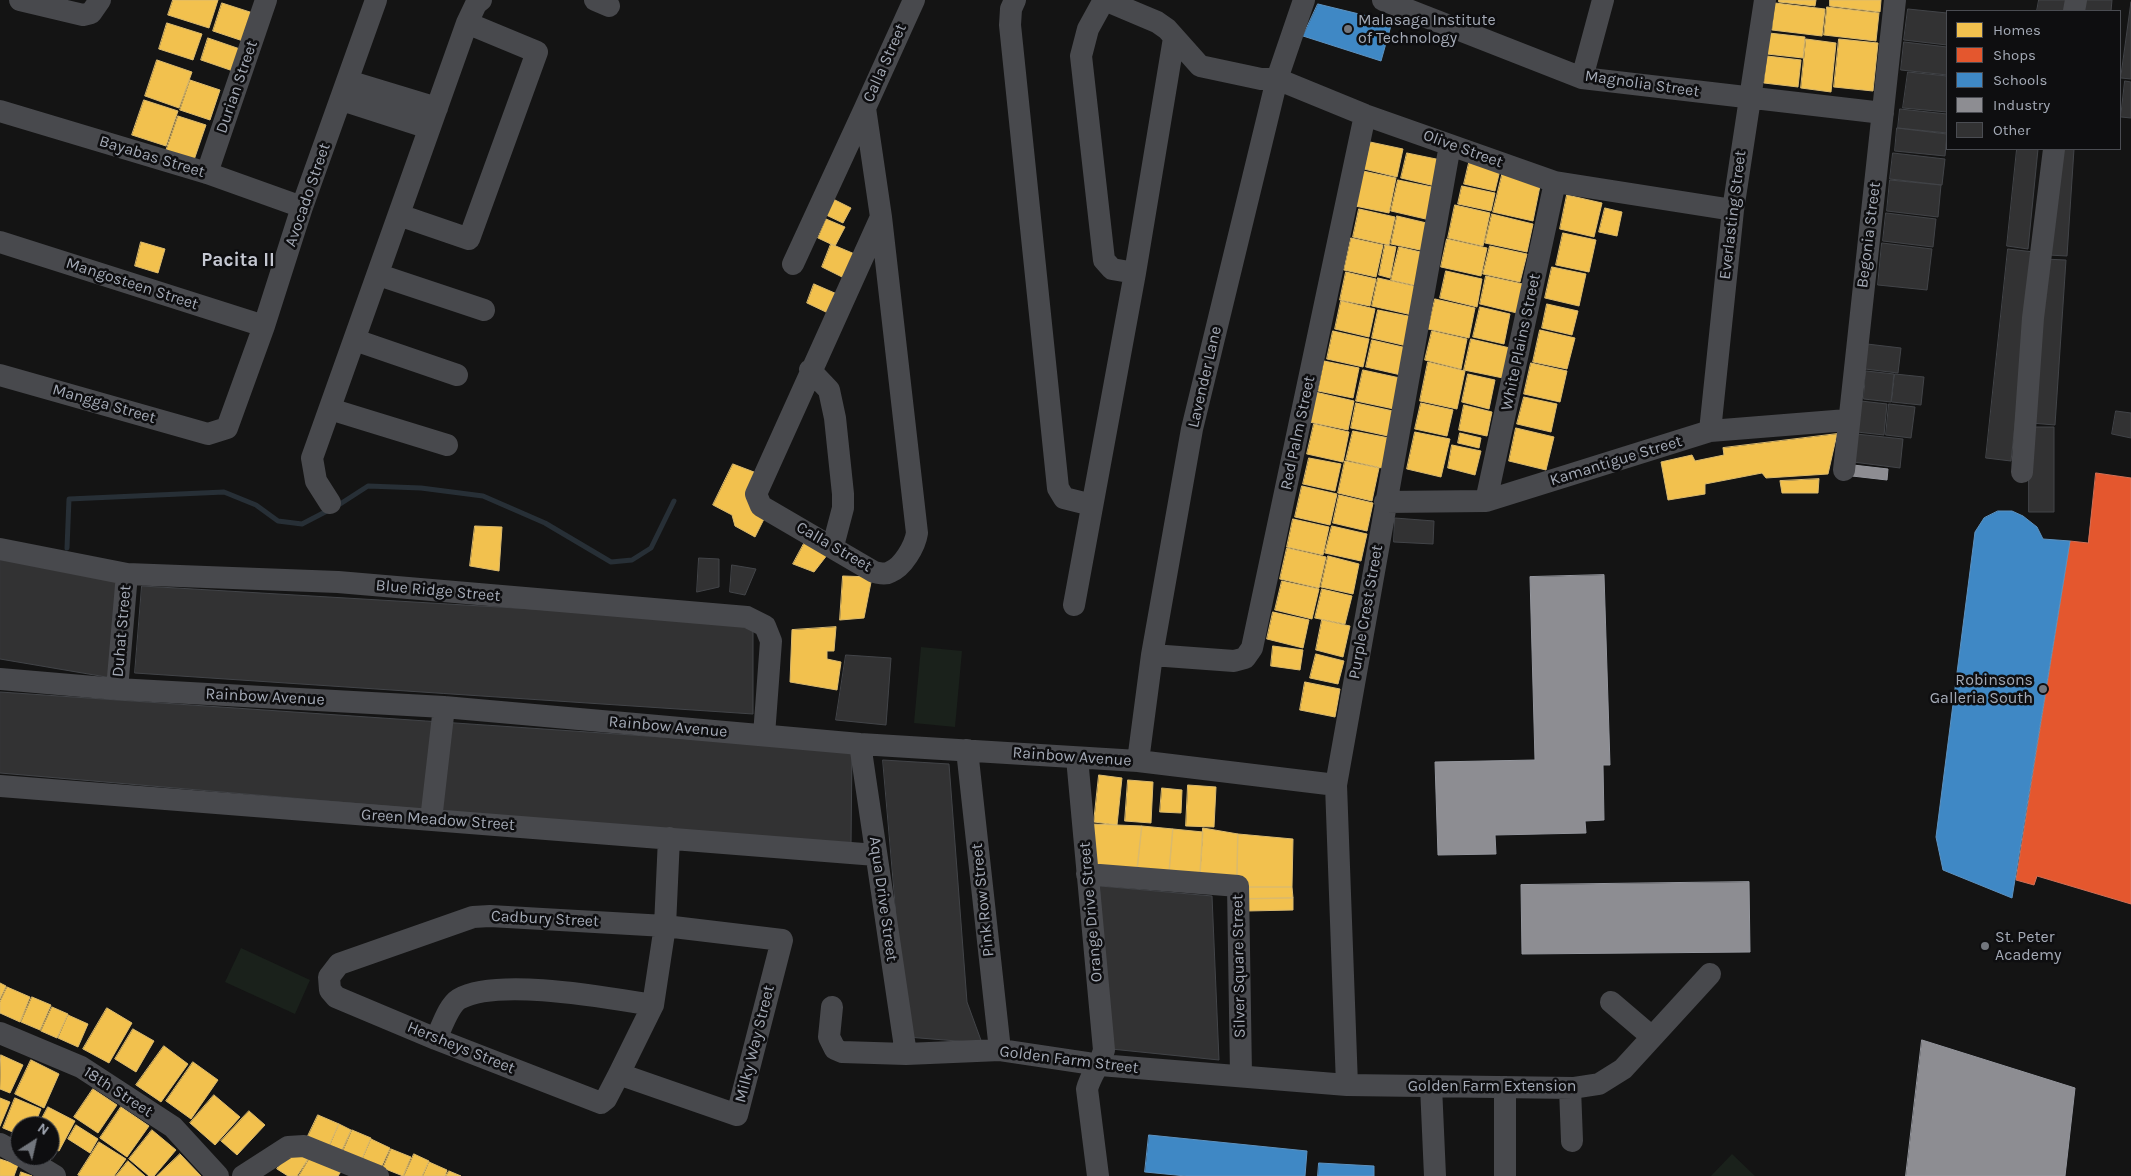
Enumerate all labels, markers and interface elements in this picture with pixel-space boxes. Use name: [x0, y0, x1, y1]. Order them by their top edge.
place label: Malasaga Institute of Technology: [1358, 10, 1496, 48]
legend: [1946, 10, 2121, 150]
street label: Calla Street: [859, 21, 911, 105]
text: Homes: [1993, 21, 2041, 39]
marker: Malasaga Institute of Technology: [1342, 23, 1354, 35]
street label: Durian Street: [212, 38, 262, 136]
text: Shops: [1993, 46, 2036, 64]
street label: Magnolia Street: [1583, 66, 1701, 102]
text: Schools: [1993, 71, 2047, 89]
text: Industry: [1993, 96, 2050, 114]
text: Other: [1993, 121, 2031, 139]
street label: Olive Street: [1420, 126, 1506, 172]
street label: Bayabas Street: [97, 132, 207, 182]
street label: Avocado Street: [281, 141, 335, 249]
street label: Everlasting Street: [1716, 149, 1750, 281]
street label: Begonia Street: [1853, 181, 1885, 289]
district label: Pacita II: [201, 250, 275, 272]
street label: Mangosteen Street: [63, 254, 201, 314]
street label: White Plains Street: [1497, 272, 1545, 412]
street label: Lavender Lane: [1184, 324, 1226, 430]
street label: Red Palm Street: [1277, 374, 1319, 492]
street label: Mangga Street: [50, 380, 158, 428]
street label: Kamantigue Street: [1547, 432, 1685, 490]
street label: Calla Street: [793, 518, 875, 576]
street label: Purple Crest Street: [1345, 543, 1387, 681]
street label: Blue Ridge Street: [375, 576, 501, 606]
street label: Duhat Street: [108, 584, 136, 678]
place label: Robinsons Galleria South: [1930, 670, 2033, 708]
marker: Robinsons Galleria South: [2037, 683, 2049, 695]
street label: Rainbow Avenue: [205, 684, 325, 710]
street label: Rainbow Avenue: [608, 712, 728, 742]
street label: Rainbow Avenue: [1012, 743, 1132, 771]
street label: Green Meadow Street: [360, 805, 516, 835]
street label: Aqua Drive Street: [865, 835, 901, 963]
street label: Orange Drive Street: [1075, 841, 1107, 983]
street label: Pink Row Street: [967, 842, 999, 958]
street label: Silver Square Street: [1228, 894, 1250, 1038]
street label: Cadbury Street: [490, 907, 600, 931]
place label: St. Peter Academy: [1995, 927, 2061, 965]
marker: St. Peter Academy: [1979, 940, 1991, 952]
street label: Milky Way Street: [731, 983, 779, 1105]
street label: Hersheys Street: [404, 1018, 518, 1078]
street label: Golden Farm Street: [998, 1042, 1140, 1078]
street label: 18th Street: [80, 1063, 156, 1121]
street label: Golden Farm Extension: [1408, 1076, 1576, 1096]
north arrow: [10, 1116, 60, 1166]
text: N: [34, 1119, 52, 1139]

